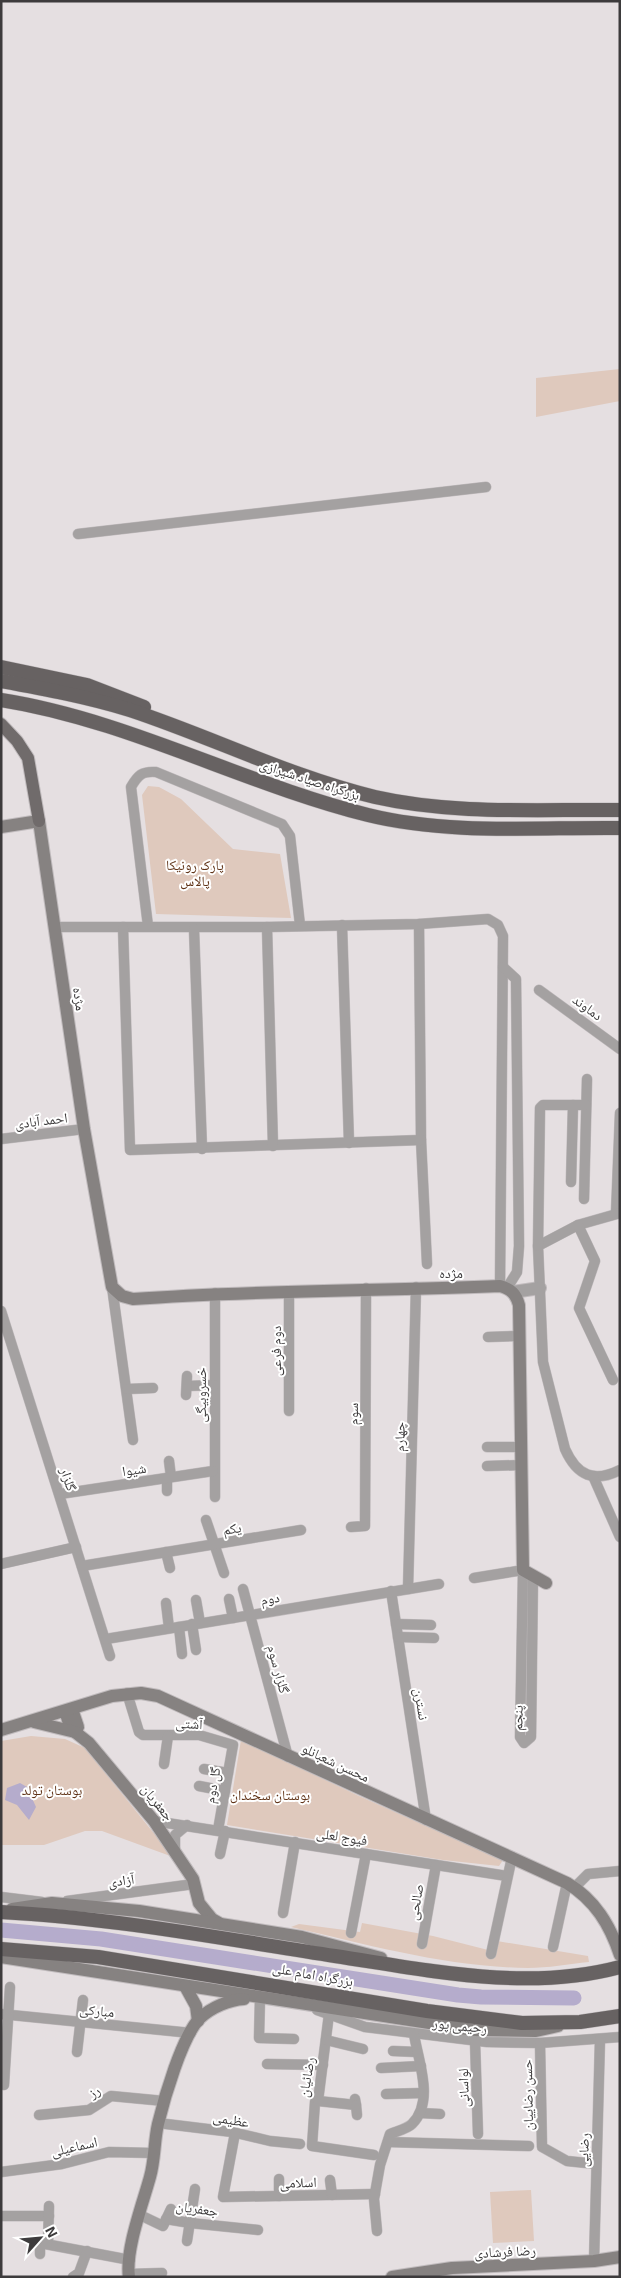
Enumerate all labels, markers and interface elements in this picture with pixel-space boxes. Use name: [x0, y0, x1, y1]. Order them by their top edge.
street label: بزرگراه صیاد شیرازی: [257, 755, 362, 804]
park label: پارک رونیکا پالاس: [166, 856, 224, 890]
street label: مژده: [69, 986, 90, 1012]
street label: دماوند: [569, 990, 606, 1024]
street label: احمد آبادی: [14, 1108, 68, 1133]
street label: مژده: [439, 1264, 463, 1282]
street label: دوم فرعی: [267, 1326, 286, 1376]
street label: خسروبیگی: [192, 1367, 210, 1423]
street label: سوم: [344, 1403, 363, 1425]
street label: چهارم: [390, 1422, 410, 1452]
street label: شیوا: [121, 1459, 147, 1480]
street label: گلزار: [56, 1464, 81, 1493]
street label: یکم: [221, 1518, 243, 1540]
street label: دوم: [259, 1588, 281, 1610]
street label: گلزار سوم: [262, 1643, 294, 1696]
street label: نسترن: [410, 1687, 433, 1721]
street label: پنجم: [508, 1705, 528, 1731]
street label: آشتی: [175, 1714, 203, 1733]
street label: محسن شعبانلو: [299, 1739, 373, 1786]
street label: گل دوم: [200, 1765, 226, 1805]
street label: جعفریان: [137, 1780, 178, 1824]
park label: بوستان تولد: [22, 1781, 82, 1799]
park label: بوستان سخندان: [230, 1786, 310, 1804]
street label: فیوج لعلی: [315, 1824, 369, 1850]
street label: آزادی: [107, 1870, 136, 1891]
street label: صالحی: [403, 1883, 428, 1922]
street label: بزرگراه امام علی: [271, 1959, 355, 1991]
street label: مبارکی: [79, 2000, 115, 2021]
street label: رحیمی پور: [431, 2014, 488, 2037]
street label: رضائیان: [294, 2056, 319, 2099]
street label: حسن رضاییان: [518, 2059, 537, 2131]
street label: لواسانی: [454, 2068, 473, 2108]
street label: رز: [84, 2081, 104, 2102]
street label: عظیمی: [211, 2107, 250, 2132]
street label: اسماعیلی: [49, 2132, 99, 2161]
street label: رضایی: [574, 2133, 593, 2168]
street label: اسلامی: [279, 2173, 317, 2192]
street label: جعفریان: [175, 2197, 219, 2220]
north arrow: [15, 2213, 65, 2263]
text: N: [42, 2224, 62, 2240]
street label: رضا فرشادی: [474, 2241, 536, 2262]

